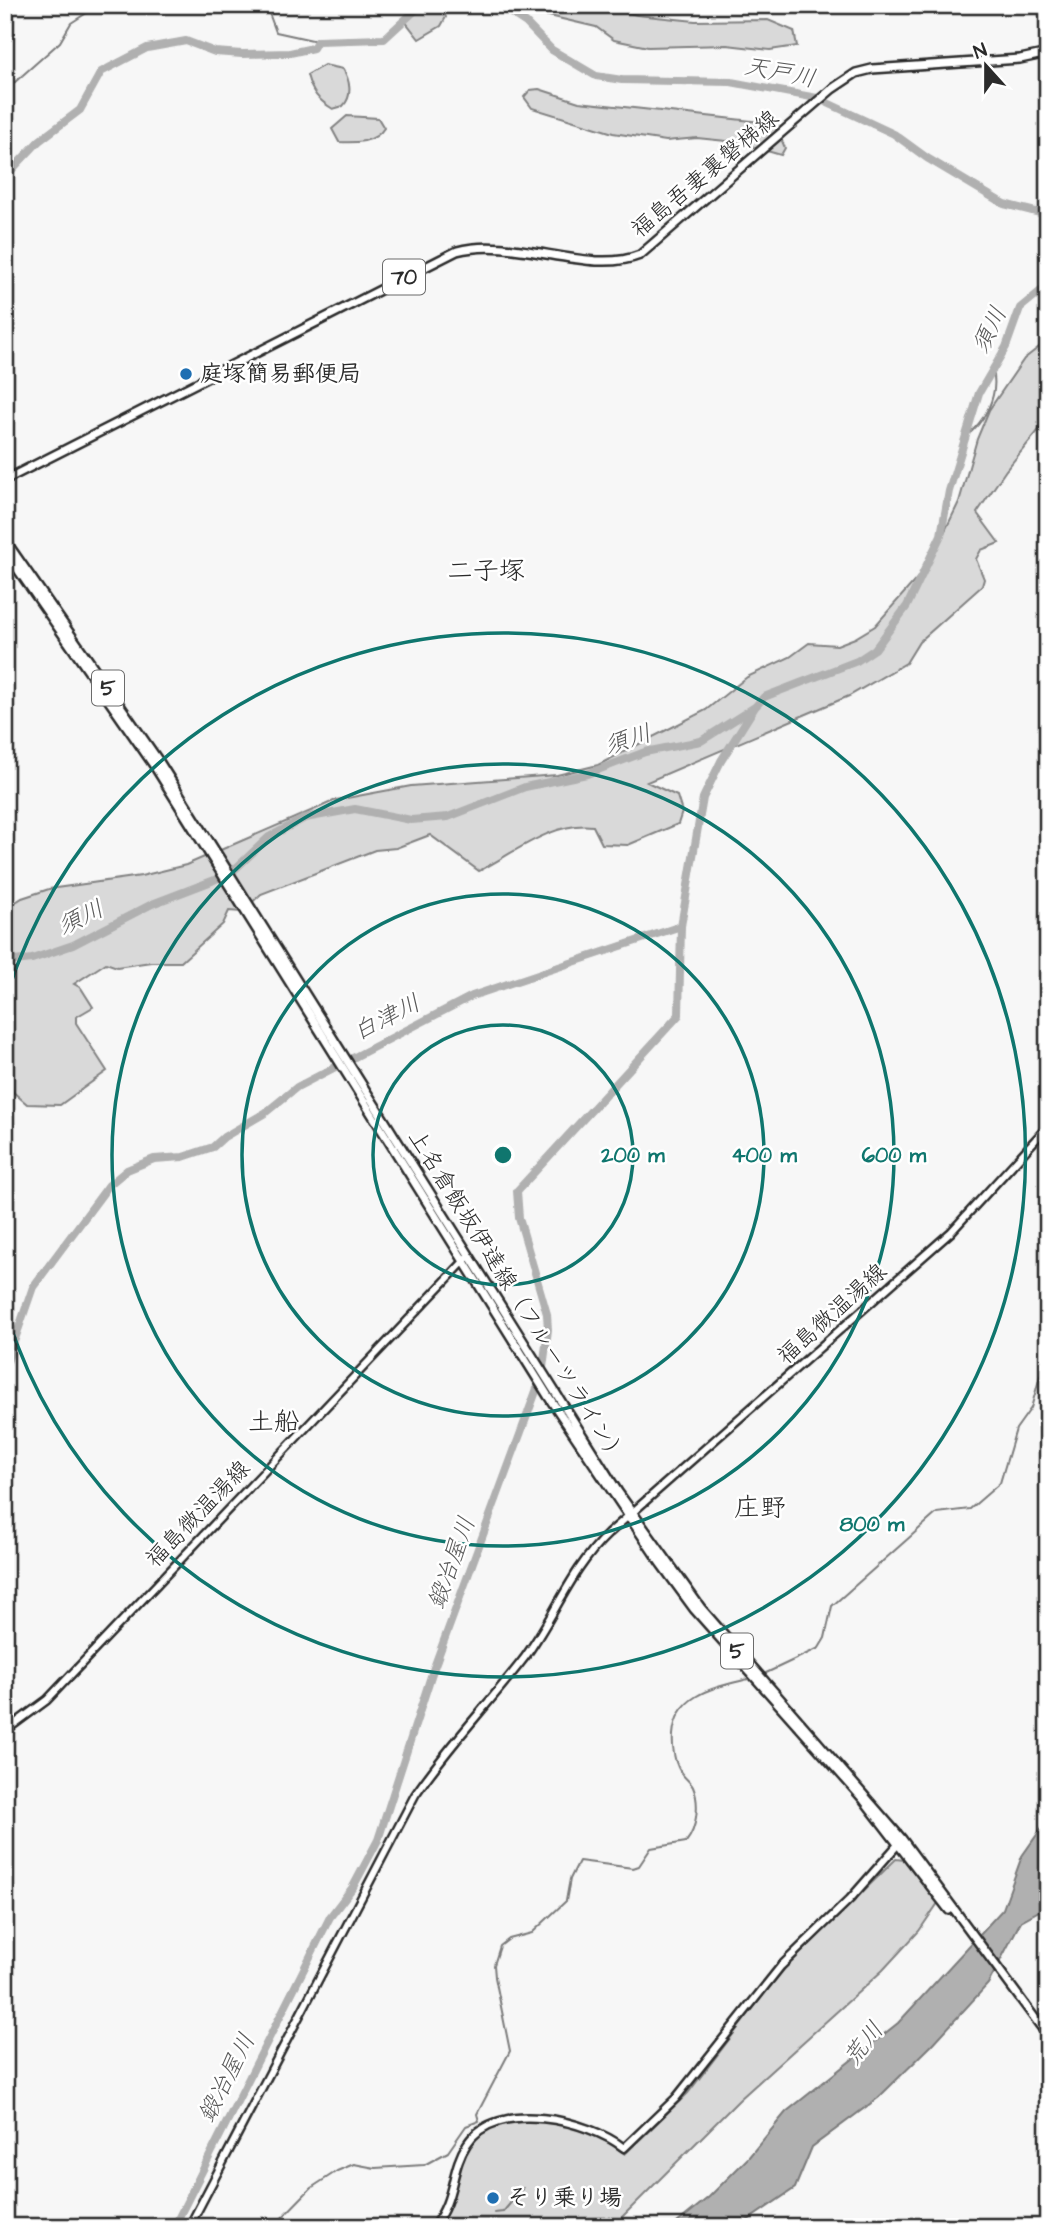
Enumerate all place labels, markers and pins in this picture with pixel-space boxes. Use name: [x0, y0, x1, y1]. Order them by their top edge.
place label: 庭塚簡易郵便局: [200, 358, 361, 390]
marker: 庭塚簡易郵便局: [178, 366, 194, 382]
centre of rings: [491, 1143, 515, 1167]
place label: そり乗り場: [507, 2182, 622, 2214]
marker: そり乗り場: [485, 2190, 501, 2206]

